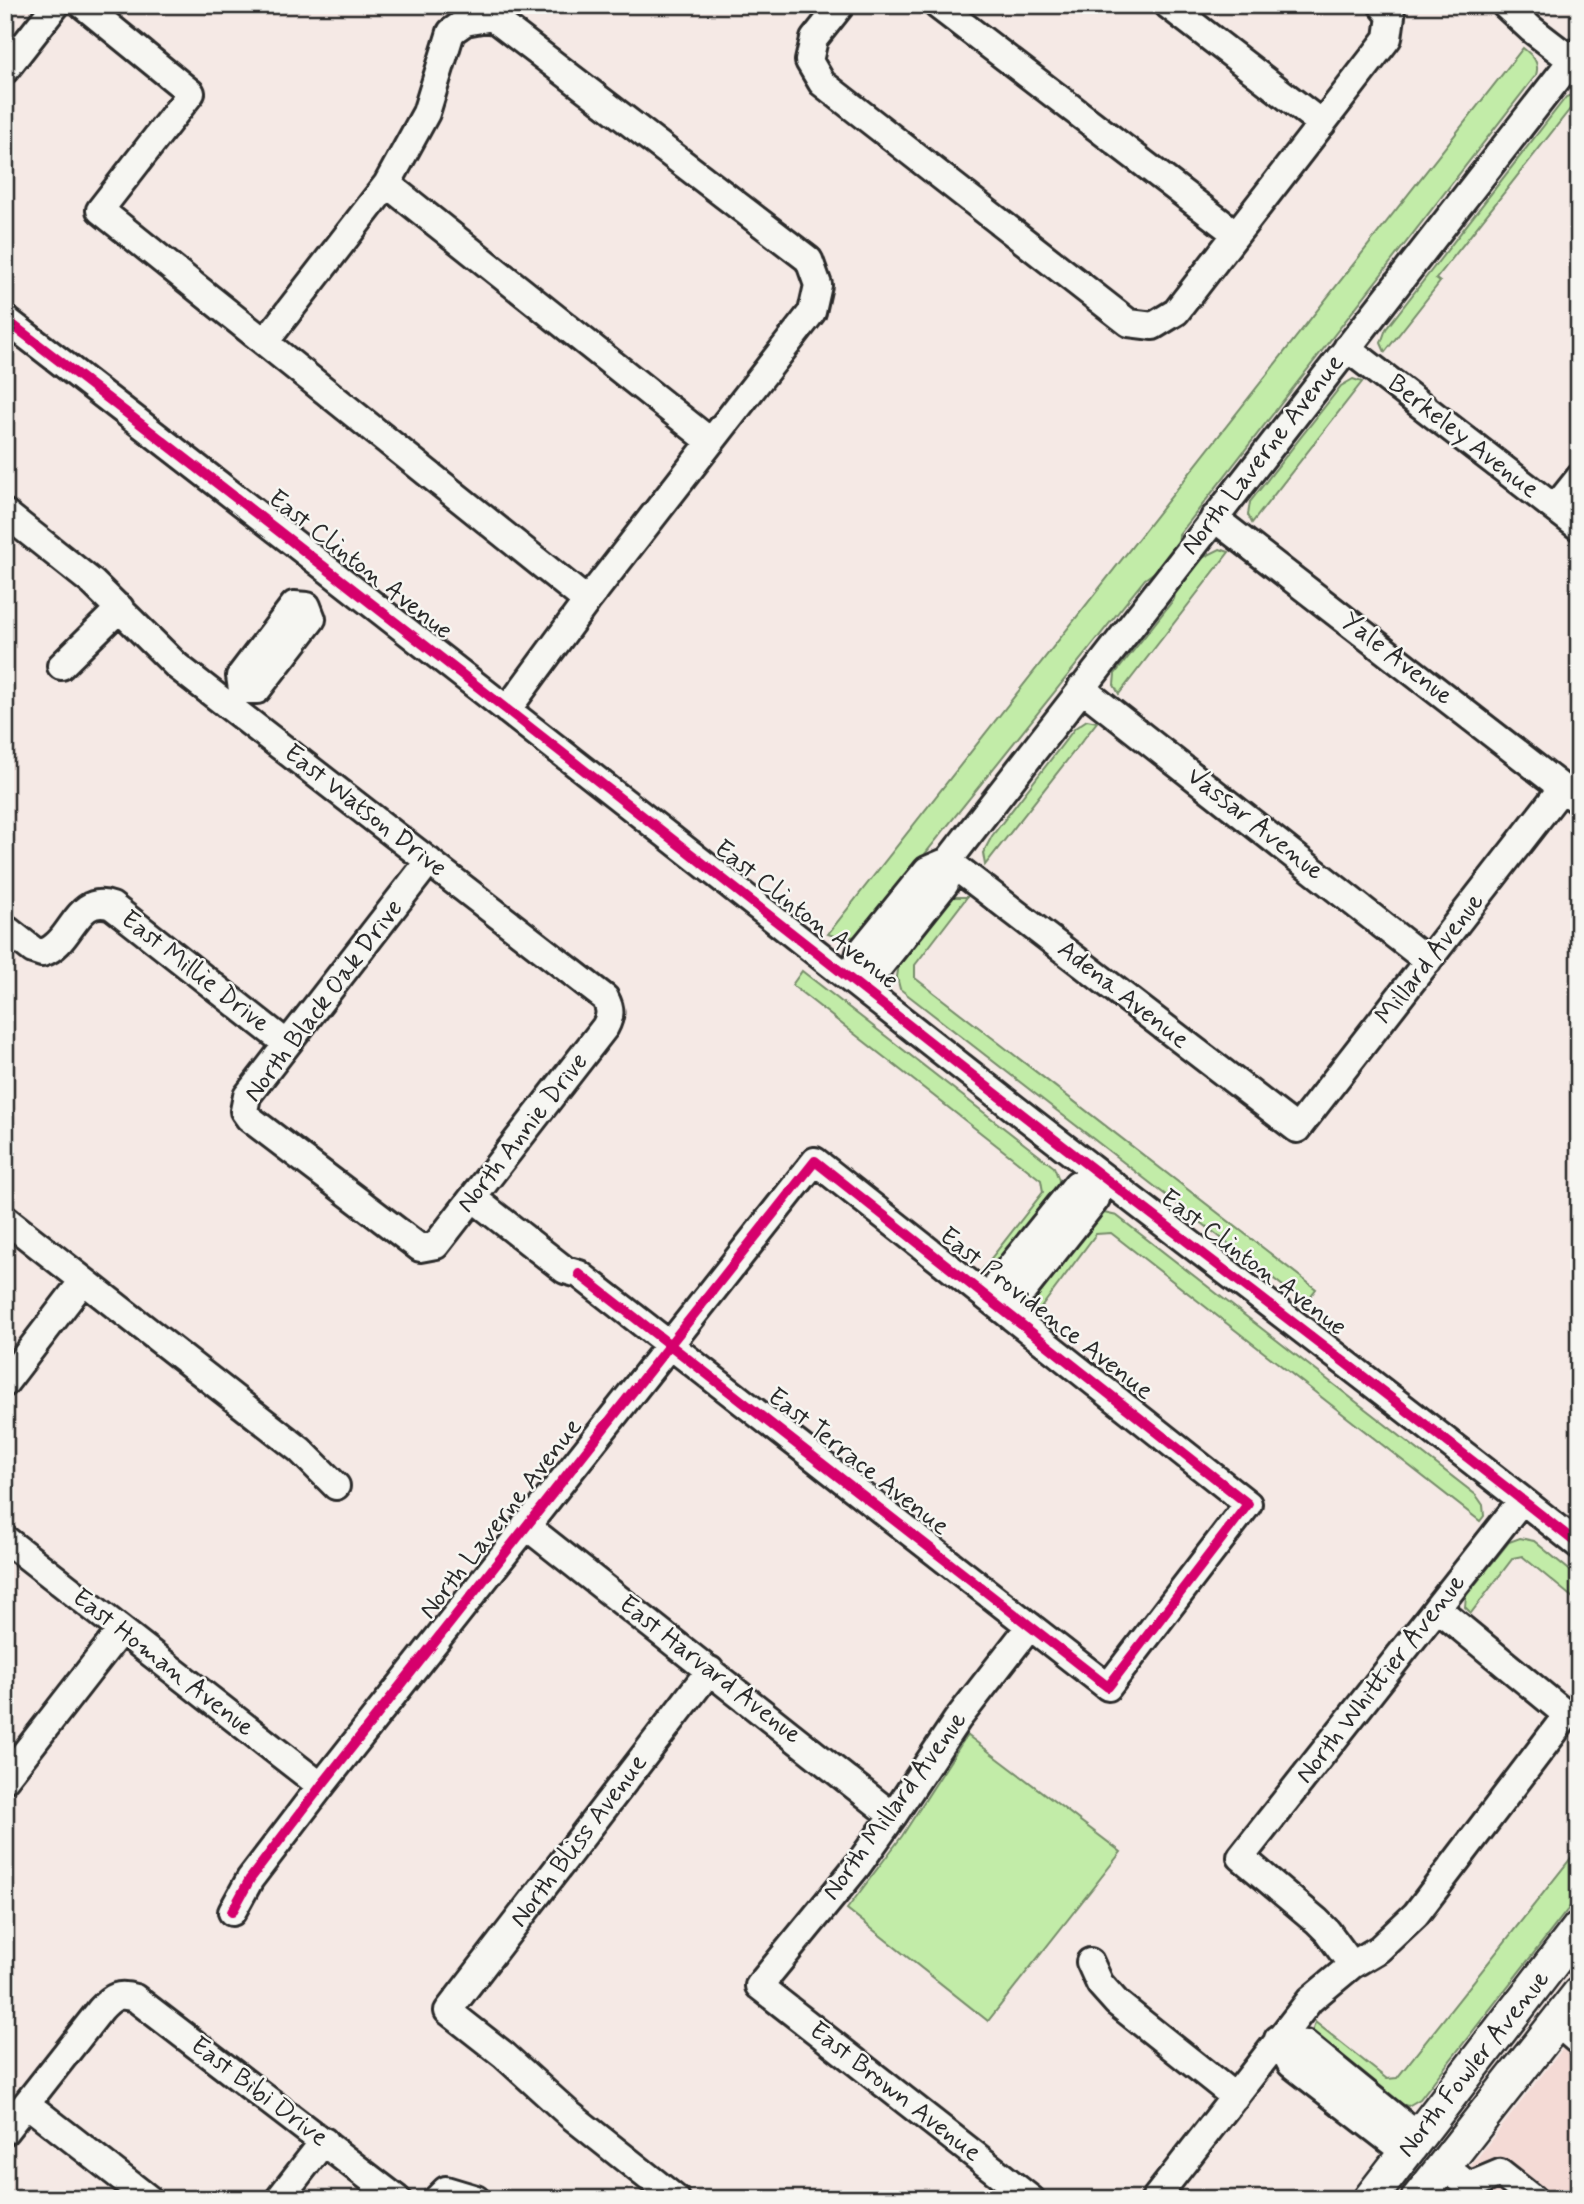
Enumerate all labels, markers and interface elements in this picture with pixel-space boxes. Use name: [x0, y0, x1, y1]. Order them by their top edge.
street label: North Laverne Avenue: [1174, 347, 1352, 563]
street label: Berkeley Avenue: [1380, 367, 1546, 507]
street label: East Clinton Avenue: [261, 482, 459, 648]
street label: Yale Avenue: [1334, 605, 1460, 713]
street label: East Watson Drive: [276, 737, 454, 885]
street label: Vassar Avenue: [1179, 760, 1331, 888]
street label: East Clinton Avenue: [707, 832, 905, 998]
street label: Millard Avenue: [1368, 886, 1492, 1032]
street label: North Black Oak Drive: [237, 893, 411, 1109]
street label: East Millie Drive: [113, 903, 277, 1041]
street label: Adena Avenue: [1050, 933, 1196, 1057]
street label: North Annie Drive: [450, 1046, 596, 1220]
street label: East Clinton Avenue: [1153, 1182, 1353, 1344]
street label: East Providence Avenue: [932, 1220, 1160, 1408]
street label: East Terrace Avenue: [760, 1380, 956, 1544]
street label: North Laverne Avenue: [412, 1411, 590, 1627]
street label: North Whittier Avenue: [1288, 1567, 1474, 1791]
street label: East Homan Avenue: [65, 1581, 261, 1745]
street label: East Harvard Avenue: [612, 1588, 808, 1752]
street label: North Millard Avenue: [815, 1705, 975, 1907]
street label: North Bliss Avenue: [503, 1747, 656, 1935]
street label: North Fowler Avenue: [1390, 1963, 1558, 2165]
street label: East Brown Avenue: [802, 2014, 988, 2170]
street label: East Bibi Drive: [183, 2029, 335, 2155]

